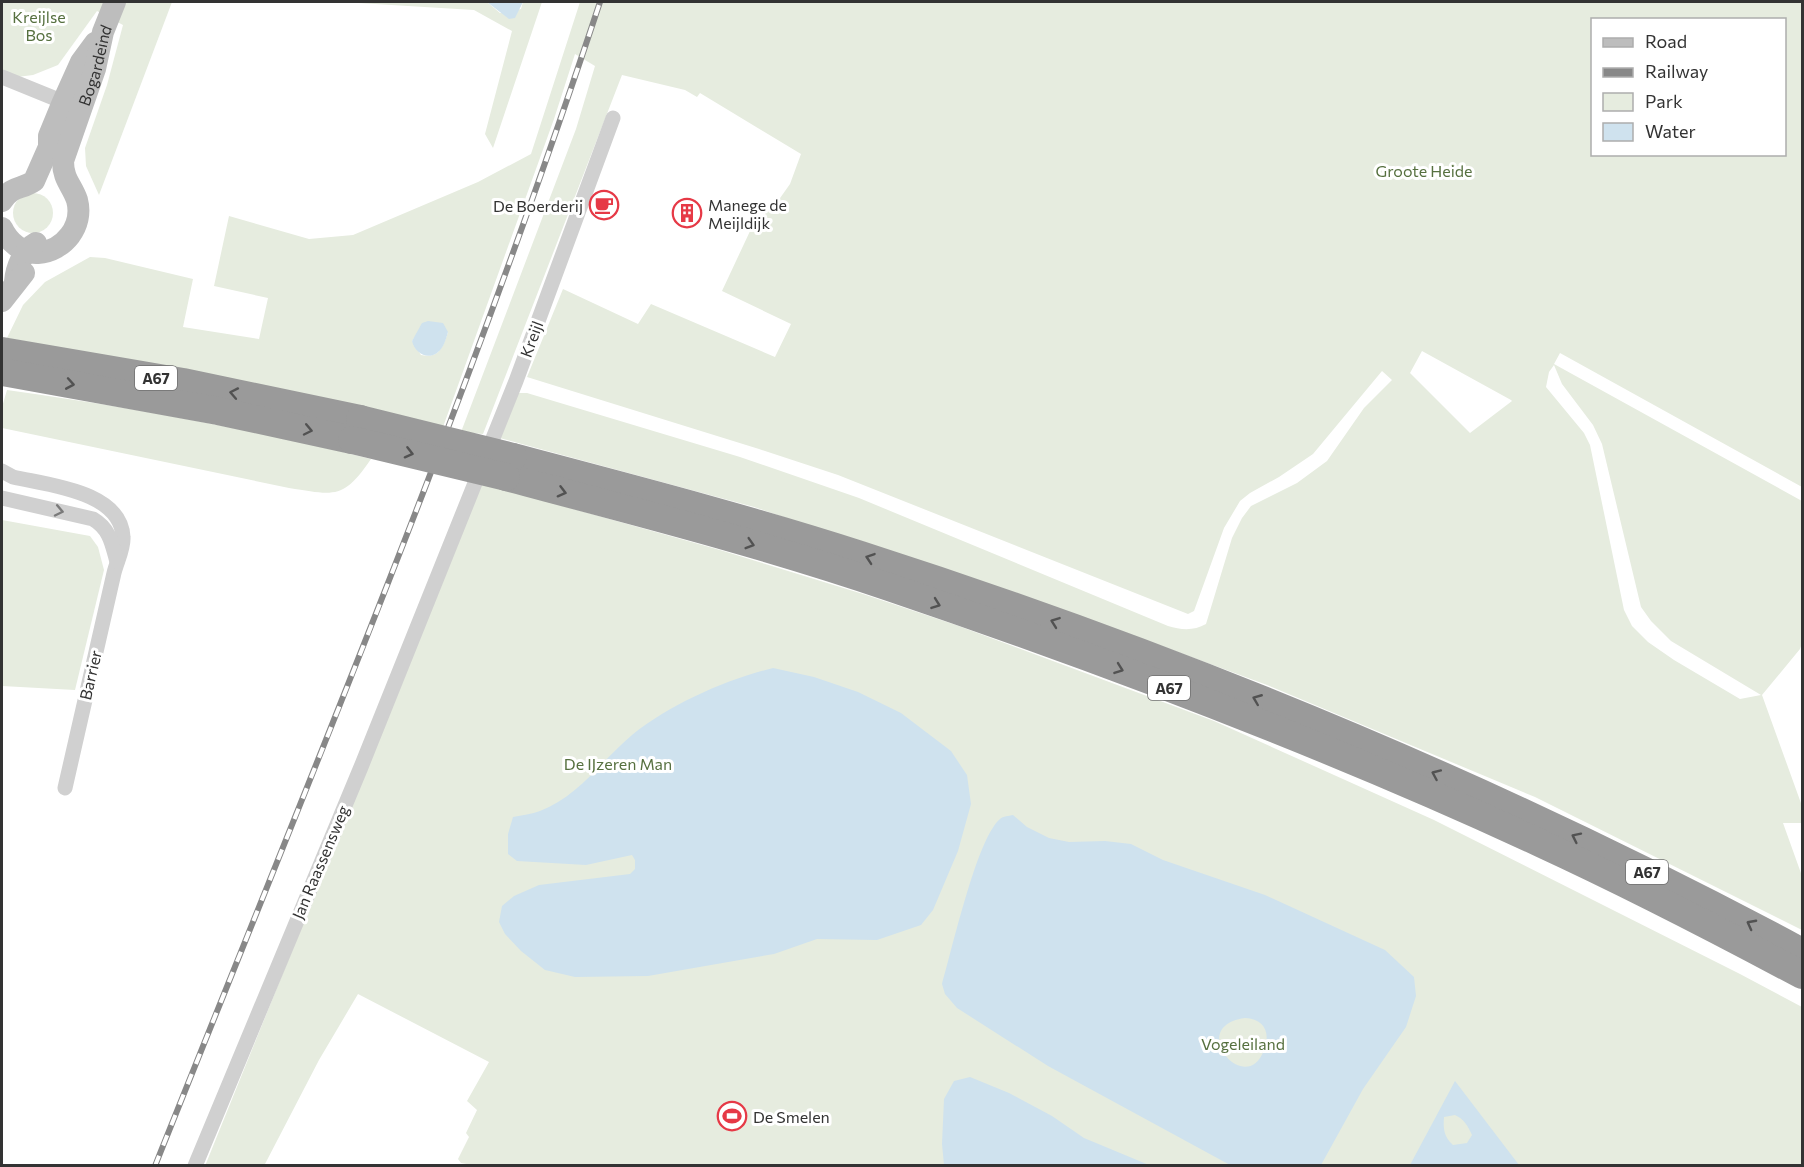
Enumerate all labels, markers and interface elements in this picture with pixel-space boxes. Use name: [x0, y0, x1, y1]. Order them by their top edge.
park label: Kreijlse Bos: [12, 7, 66, 44]
legend: [1591, 18, 1786, 156]
street label: Bogardeind: [74, 22, 115, 108]
text: Road: [1645, 30, 1687, 52]
text: Railway: [1645, 60, 1708, 82]
text: Park: [1645, 90, 1683, 112]
text: Water: [1645, 120, 1696, 142]
park label: Groote Heide: [1375, 161, 1473, 180]
cafe icon: De Boerderij: [588, 189, 620, 221]
place label: Manege de Meijldijk: [708, 195, 787, 232]
place label: De Boerderij: [493, 196, 583, 215]
building icon: Manege de Meijldijk: [671, 197, 703, 229]
street label: Kreijl: [516, 318, 546, 360]
road number: A67: [135, 366, 177, 390]
one-way arrow: [64, 377, 74, 390]
one-way arrow: [229, 387, 239, 400]
one-way arrow: [303, 423, 313, 436]
one-way arrow: [403, 446, 413, 459]
one-way arrow: [557, 485, 567, 498]
one-way arrow: [53, 504, 63, 517]
one-way arrow: [744, 537, 755, 550]
one-way arrow: [866, 553, 876, 566]
one-way arrow: [930, 596, 941, 609]
one-way arrow: [1050, 617, 1061, 629]
street label: Barrier: [75, 648, 105, 702]
one-way arrow: [1113, 662, 1124, 674]
road number: A67: [1148, 676, 1190, 700]
one-way arrow: [1252, 694, 1263, 706]
park label: De IJzeren Man: [564, 754, 672, 773]
one-way arrow: [1432, 769, 1443, 781]
street label: Jan Raassensweg: [288, 802, 353, 922]
one-way arrow: [1572, 833, 1583, 845]
road number: A67: [1626, 860, 1668, 884]
one-way arrow: [1747, 920, 1757, 931]
park label: Vogeleiland: [1201, 1034, 1285, 1053]
sports icon: De Smelen: [716, 1100, 748, 1132]
place label: De Smelen: [753, 1107, 830, 1126]

